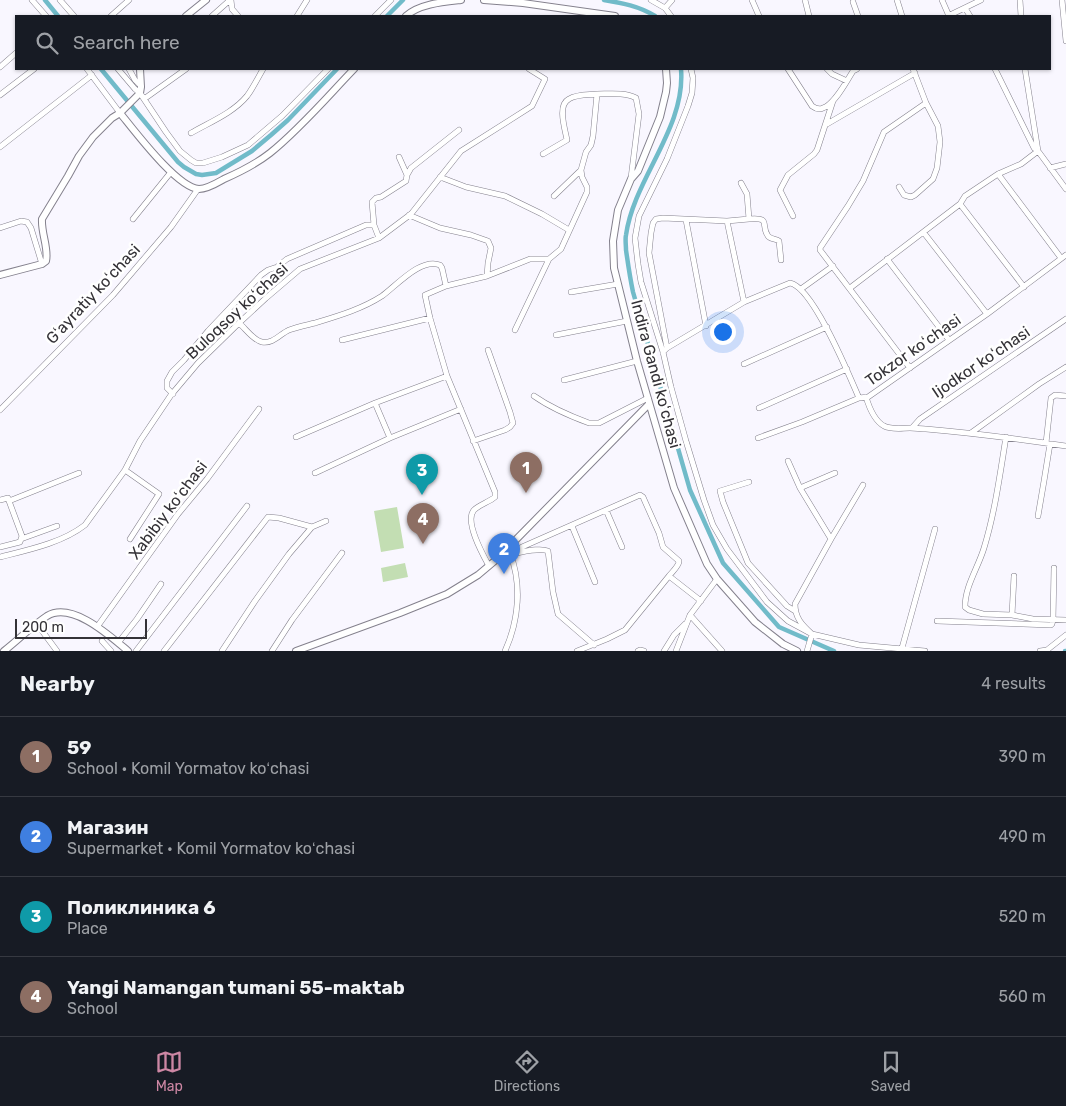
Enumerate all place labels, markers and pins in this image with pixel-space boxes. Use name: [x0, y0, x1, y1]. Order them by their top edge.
pin: 1: [510, 452, 542, 493]
pin: 3: [406, 454, 438, 495]
pin: 4: [407, 503, 439, 544]
pin: 2: [488, 533, 520, 574]

